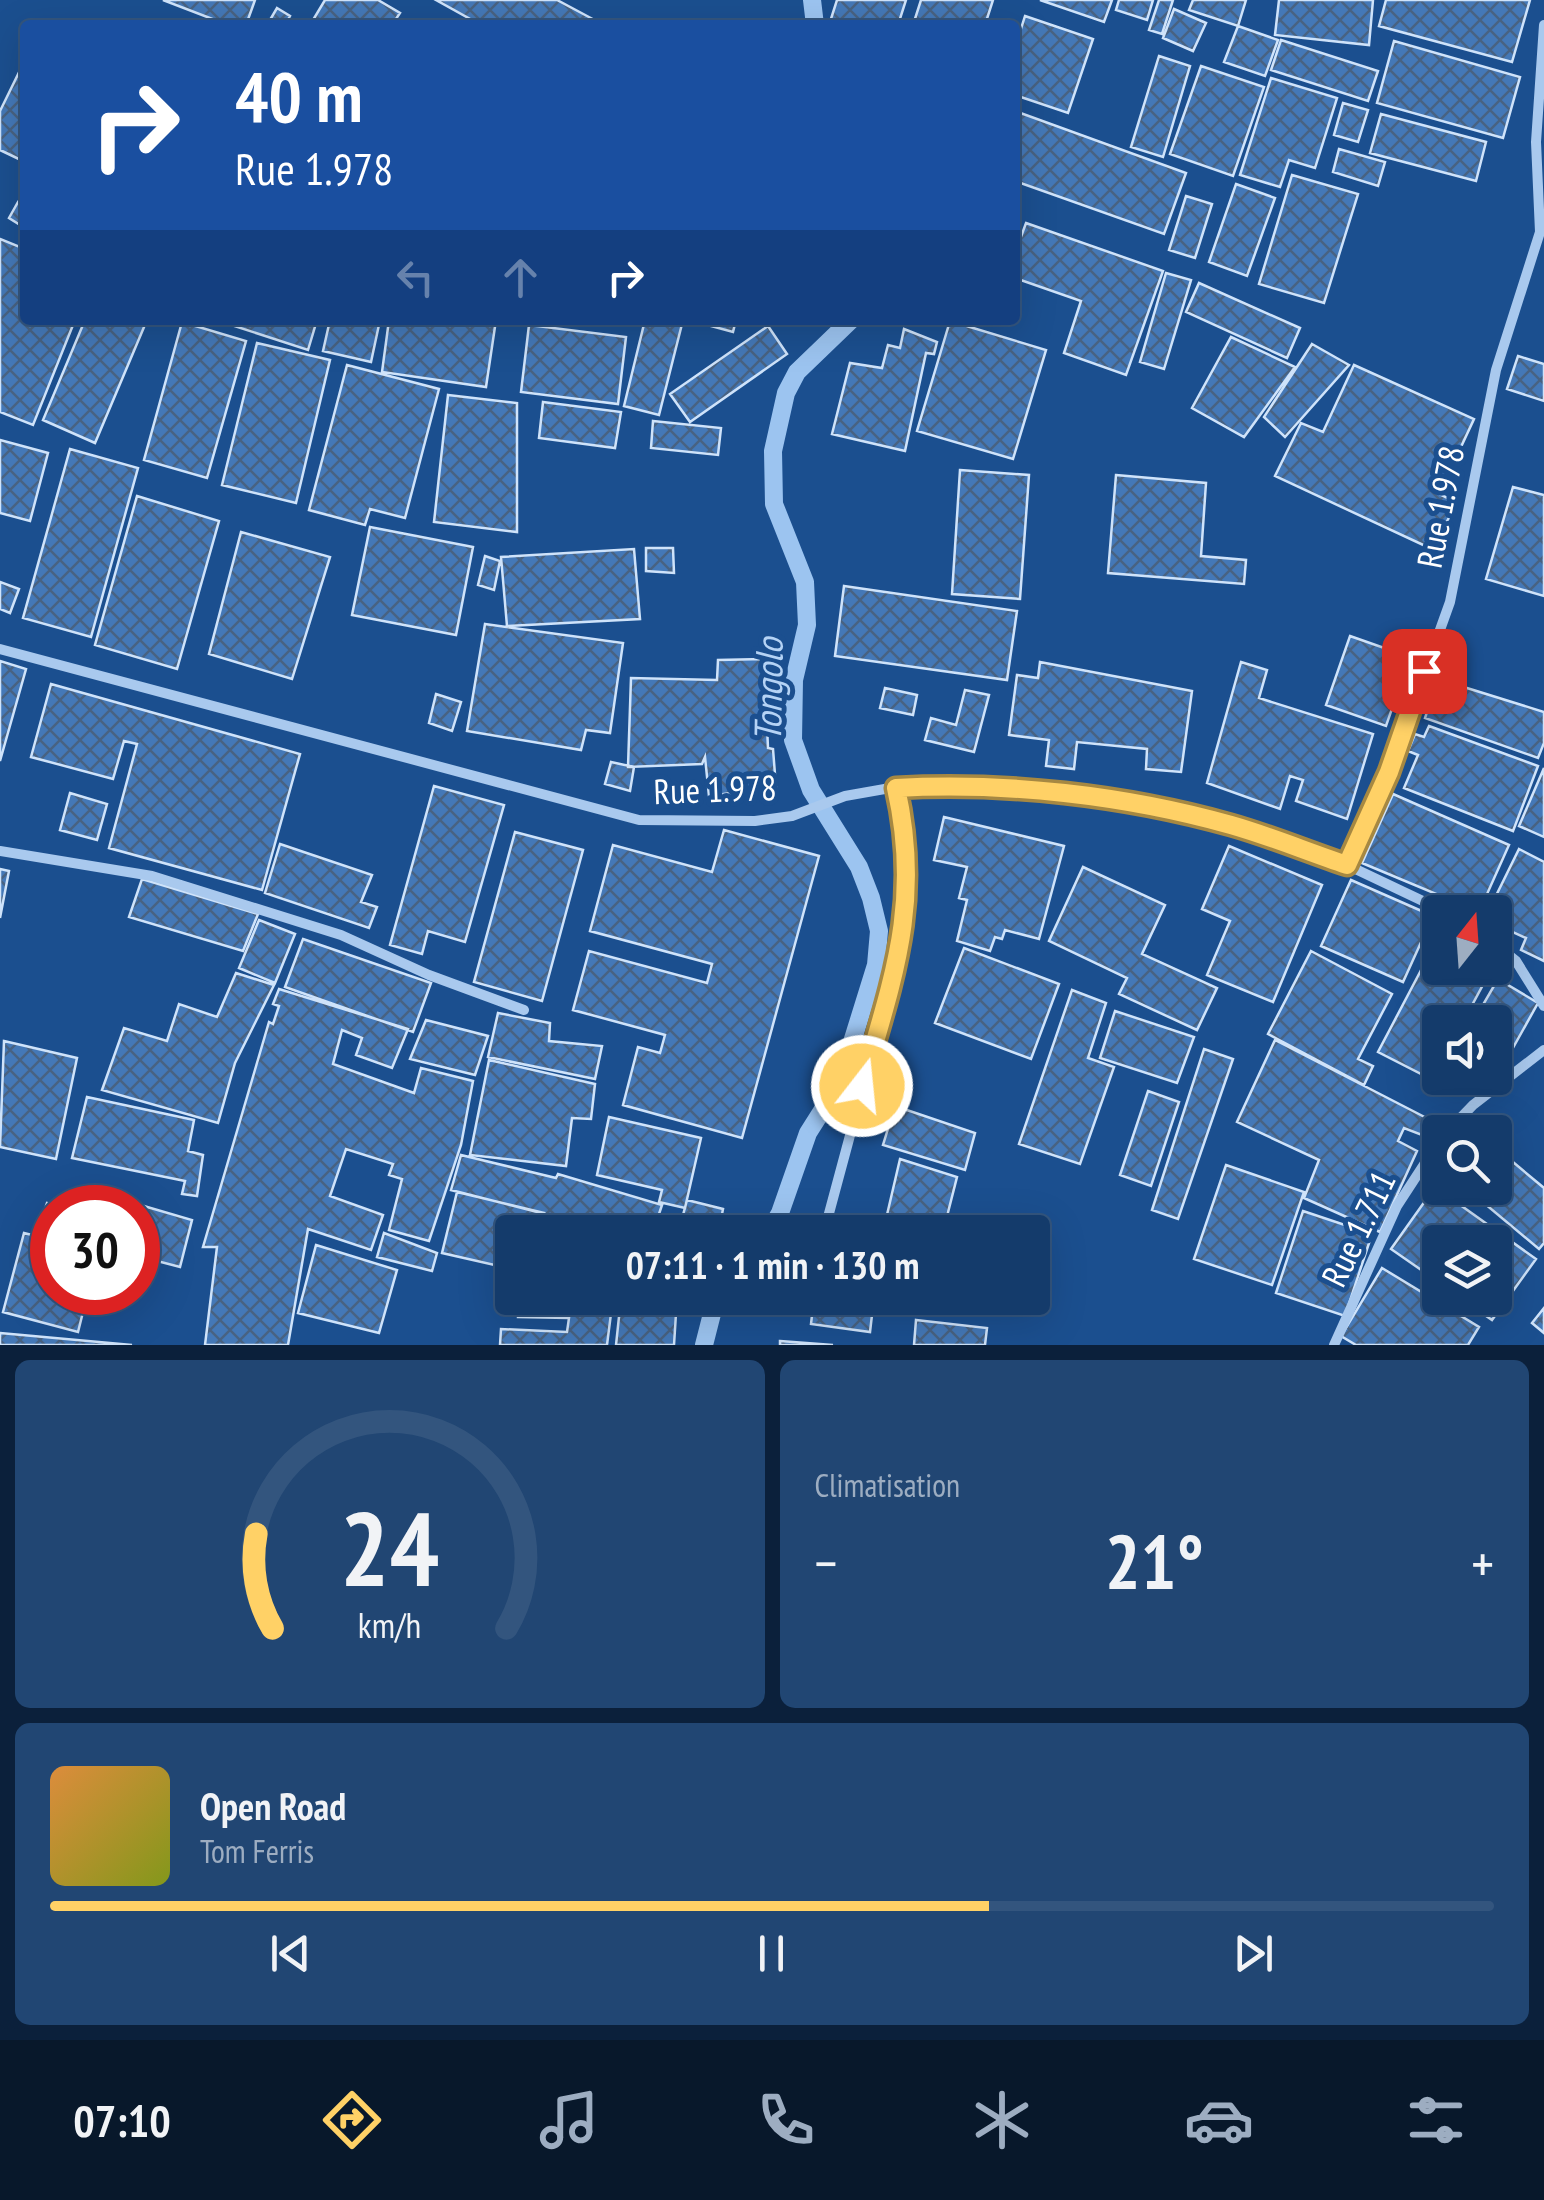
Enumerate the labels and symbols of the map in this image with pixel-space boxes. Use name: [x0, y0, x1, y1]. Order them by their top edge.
street label: Rue 1.978: [1406, 442, 1474, 572]
pin: [1382, 629, 1467, 714]
water label: Tongolo: [742, 635, 793, 743]
street label: Rue 1.978: [653, 764, 777, 814]
north arrow: [1422, 895, 1512, 985]
position arrow: [810, 1034, 914, 1138]
street label: Rue 1.711: [1310, 1163, 1406, 1294]
speed limit sign: 30: [30, 1185, 160, 1315]

